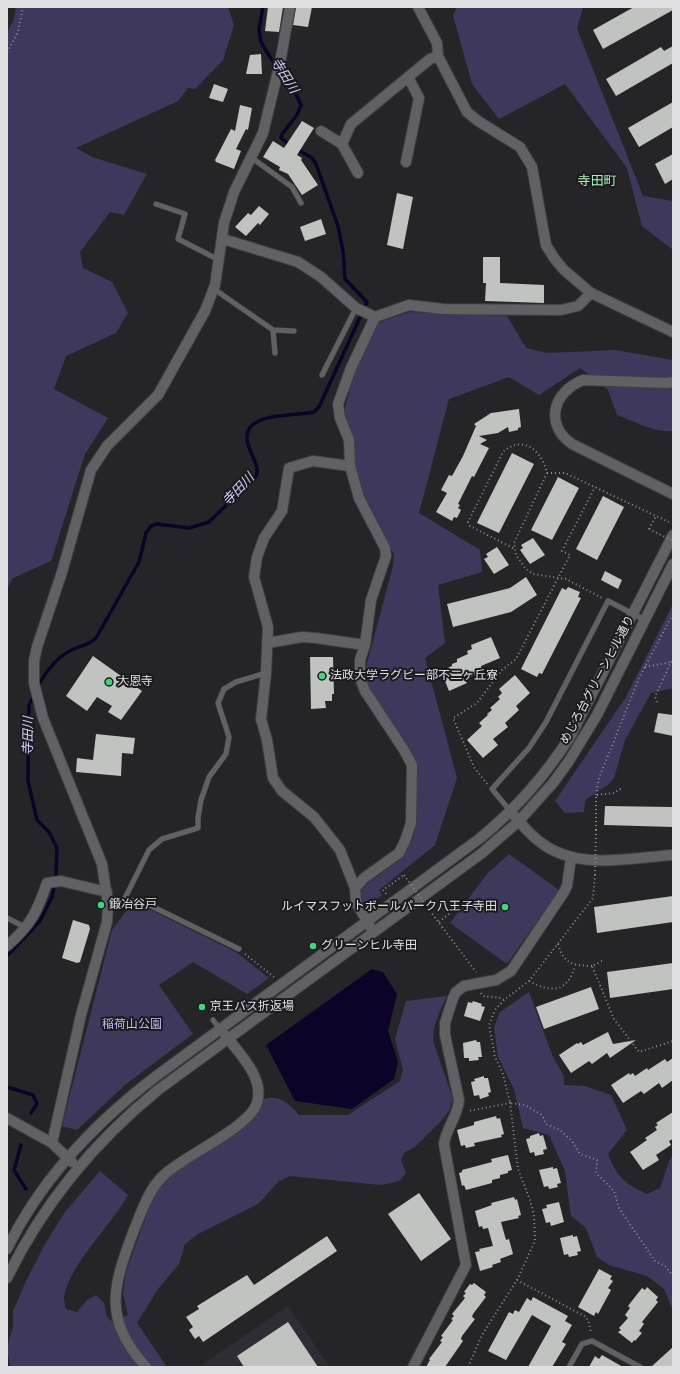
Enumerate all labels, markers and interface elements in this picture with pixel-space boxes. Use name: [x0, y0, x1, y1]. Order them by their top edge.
water label: 寺田川: [267, 55, 301, 97]
district label: 寺田町: [578, 174, 616, 190]
water label: 寺田川: [220, 470, 258, 510]
street label: めじろ台グリーンヒル通り: [558, 613, 638, 747]
place label: 法政大学ラグビー部不二ヶ丘寮: [330, 669, 498, 683]
marker: 法政大学ラグビー部不二ヶ丘寮: [317, 671, 327, 681]
place label: 大恩寺: [117, 675, 153, 689]
marker: 大恩寺: [104, 677, 114, 687]
water label: 寺田川: [21, 716, 37, 756]
place label: 鍛冶谷戸: [109, 898, 157, 912]
marker: 鍛冶谷戸: [96, 900, 106, 910]
place label: ルイマスフットボールパーク八王子寺田: [281, 900, 497, 914]
marker: ルイマスフットボールパーク八王子寺田: [500, 902, 510, 912]
place label: グリーンヒル寺田: [321, 939, 417, 953]
marker: グリーンヒル寺田: [308, 941, 318, 951]
place label: 京王バス折返場: [210, 1000, 294, 1014]
marker: 京王バス折返場: [197, 1002, 207, 1012]
park label: 稲荷山公園: [102, 1018, 162, 1032]

